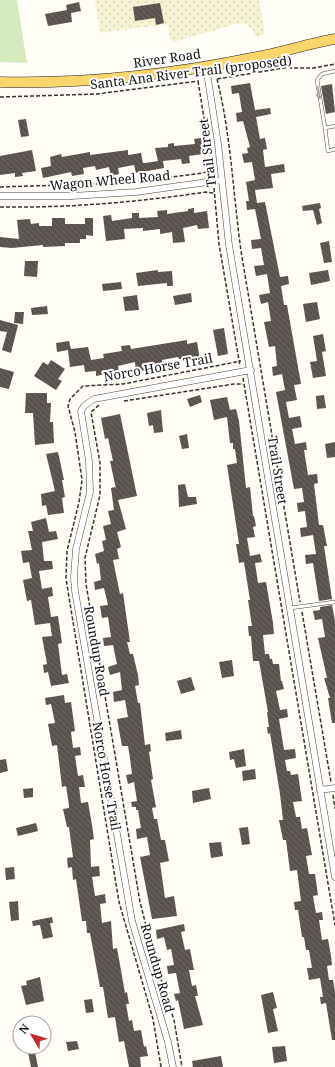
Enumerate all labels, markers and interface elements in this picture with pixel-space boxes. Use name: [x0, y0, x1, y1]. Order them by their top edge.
street label: River Road: [132, 44, 202, 72]
street label: Santa Ana River Trail (proposed): [89, 51, 293, 93]
one-way arrow: [315, 87, 323, 100]
street label: Trail Street: [194, 117, 220, 188]
street label: Wagon Wheel Road: [49, 166, 171, 194]
street label: Norco Horse Trail: [102, 349, 214, 385]
street label: Trail Street: [264, 435, 292, 506]
street label: Roundup Road: [80, 604, 114, 698]
street label: Norco Horse Trail: [89, 720, 125, 832]
street label: Roundup Road: [137, 921, 179, 1015]
north arrow: [12, 1015, 52, 1055]
text: N: [15, 1020, 33, 1037]

